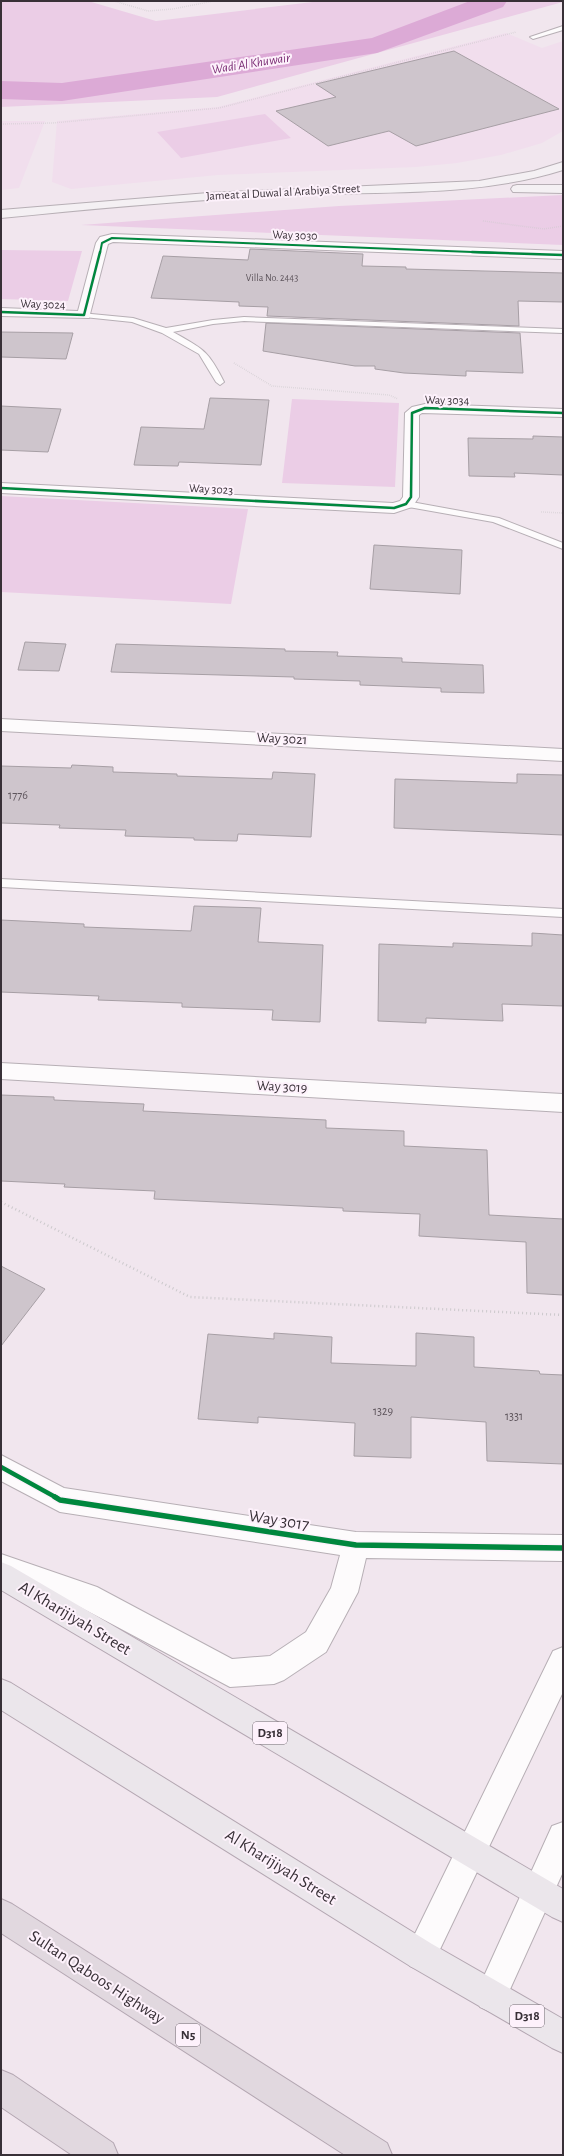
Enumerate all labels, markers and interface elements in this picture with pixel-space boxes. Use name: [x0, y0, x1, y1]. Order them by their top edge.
water label: Wadi Al Khuwair: [211, 51, 292, 77]
street label: Jameat al Duwal al Arabiya Street: [206, 182, 361, 203]
street label: Way 3030: [272, 228, 318, 243]
house number: Villa No. 2443: [246, 273, 298, 283]
street label: Way 3024: [20, 297, 66, 312]
street label: Way 3034: [425, 394, 470, 407]
street label: Way 3023: [189, 482, 233, 497]
street label: Way 3021: [256, 731, 308, 747]
house number: 1776: [8, 789, 28, 801]
street label: Way 3019: [256, 1079, 308, 1095]
house number: 1329: [373, 1405, 393, 1417]
house number: 1331: [505, 1410, 523, 1422]
street label: Way 3017: [247, 1507, 310, 1534]
street label: Al Kharijiyah Street: [16, 1578, 134, 1659]
road number: D318: [253, 1722, 287, 1744]
street label: Al Kharijiyah Street: [222, 1826, 340, 1909]
street label: Sultan Qaboos Highway: [26, 1927, 168, 2028]
road number: D318: [510, 2005, 544, 2027]
road number: N5: [176, 2024, 200, 2046]

